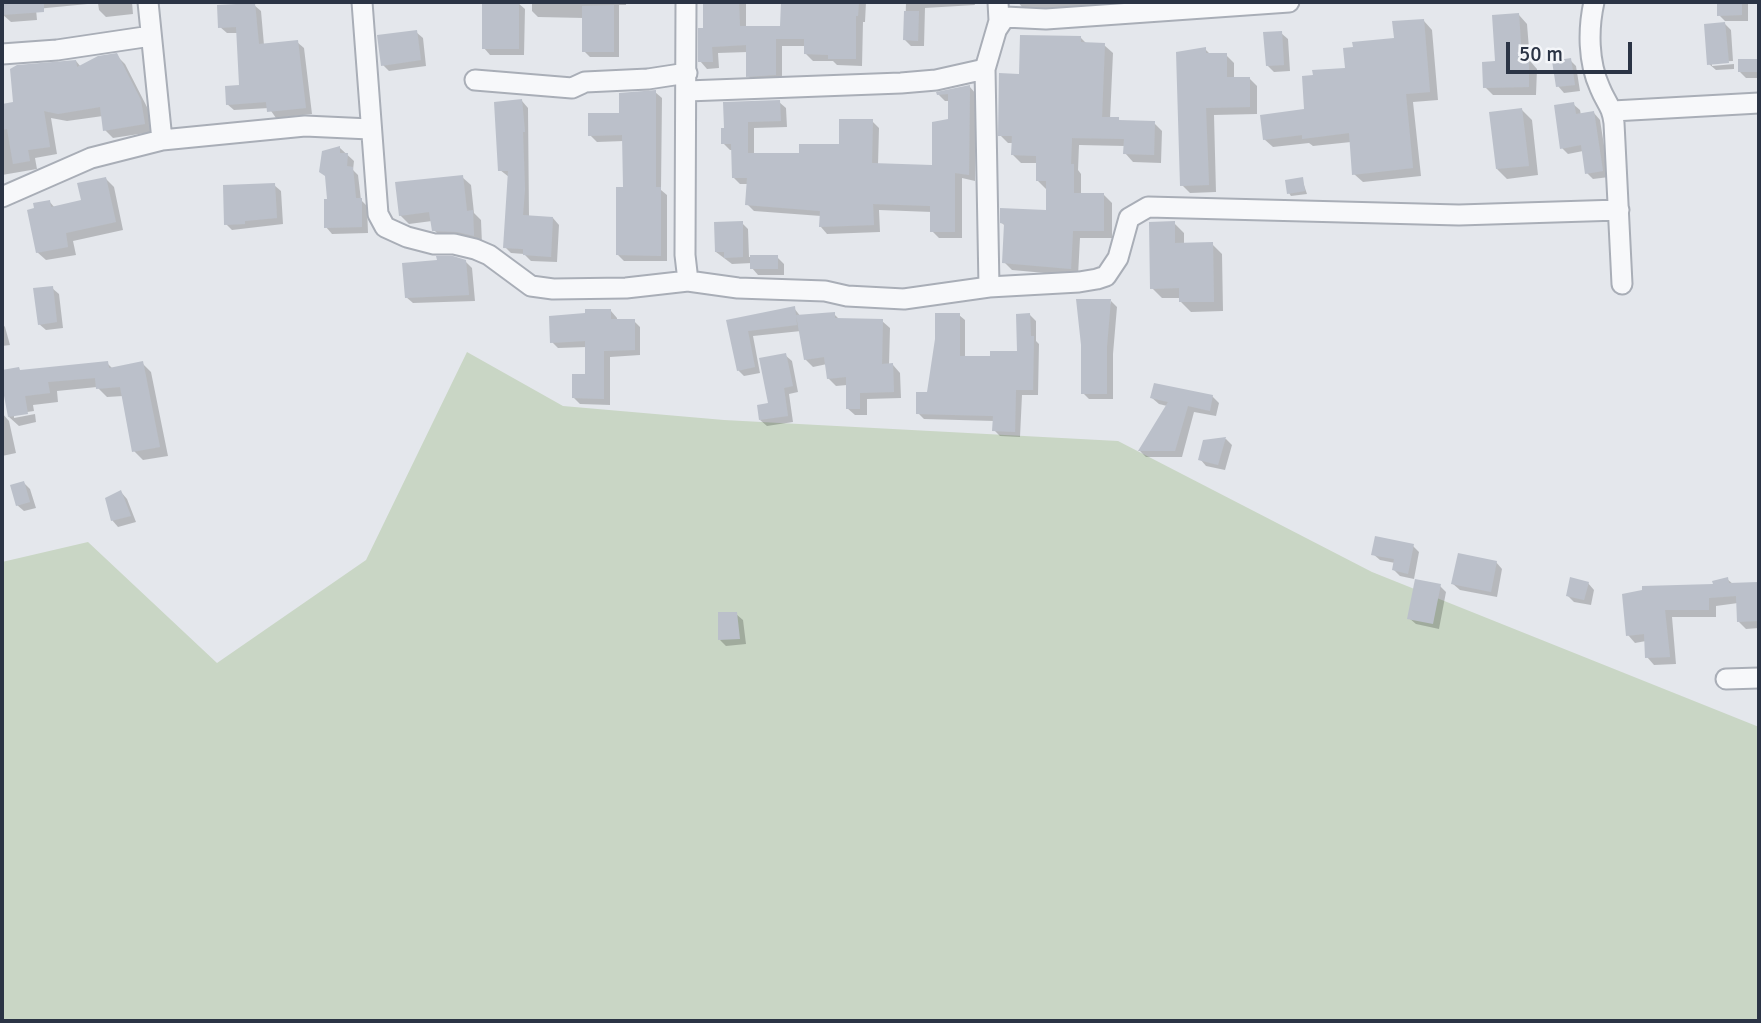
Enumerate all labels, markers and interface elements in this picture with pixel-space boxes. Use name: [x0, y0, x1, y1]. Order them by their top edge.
scale bar: [1509, 28, 1635, 72]
text: 50 m: [1519, 41, 1563, 67]

